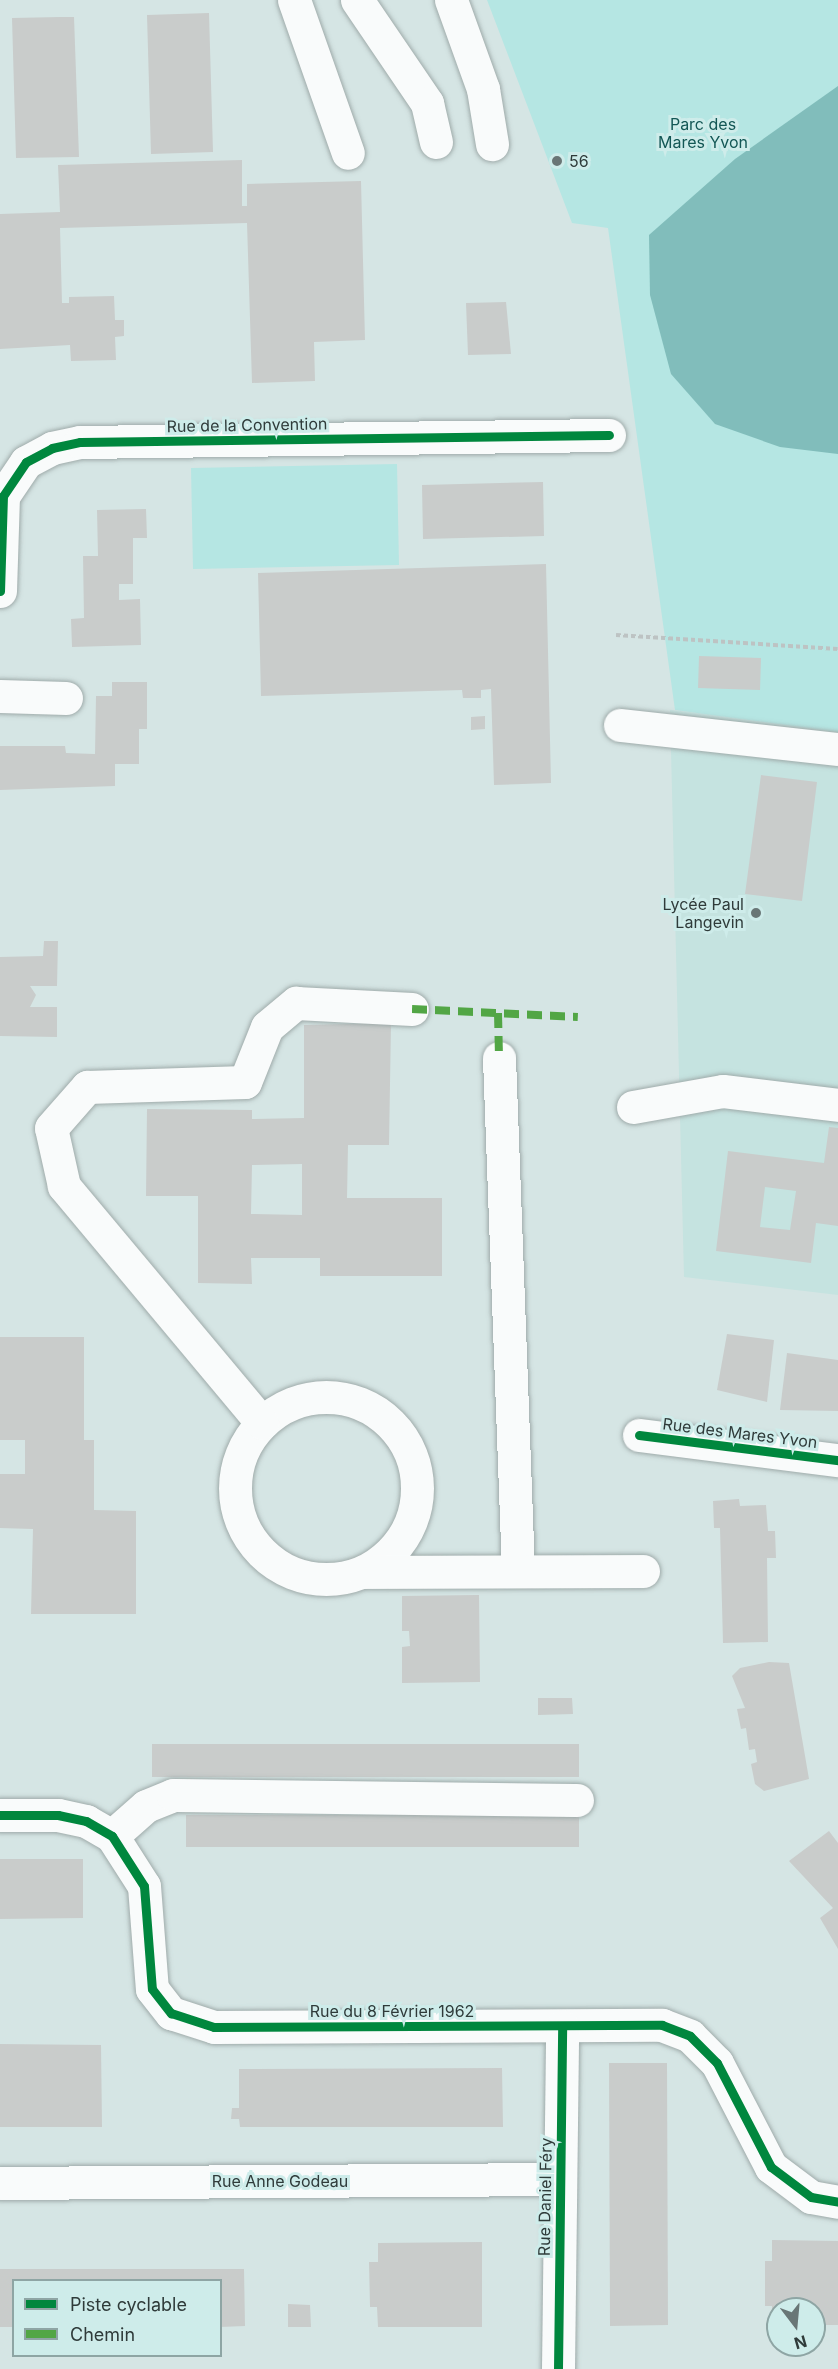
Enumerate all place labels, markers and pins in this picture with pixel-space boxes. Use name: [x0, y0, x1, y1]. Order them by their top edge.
place label: 56: [569, 151, 589, 171]
marker: 56: [550, 154, 564, 168]
place label: Lycée Paul Langevin: [663, 894, 744, 932]
marker: Lycée Paul Langevin: [749, 906, 763, 920]

